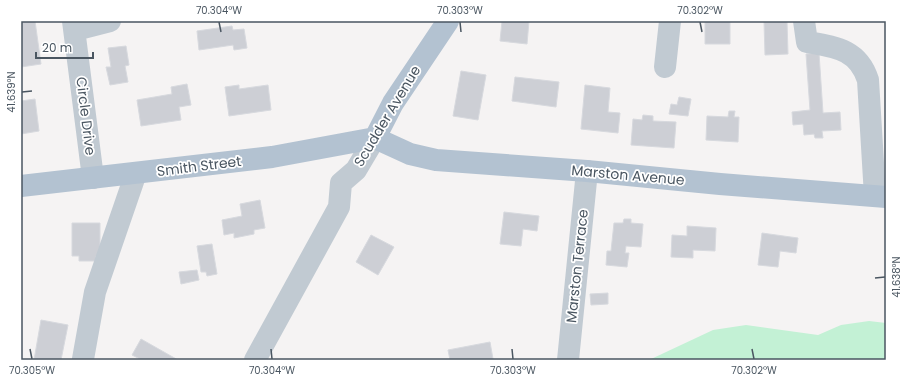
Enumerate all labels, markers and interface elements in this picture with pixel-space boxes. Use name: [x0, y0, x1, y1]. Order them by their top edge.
text: 70.304°W: [196, 3, 242, 18]
text: 70.303°W: [437, 3, 483, 18]
text: 70.302°W: [677, 3, 723, 18]
scale bar: [36, 34, 93, 60]
text: 20 m: [42, 39, 72, 56]
street label: Scudder Avenue: [349, 61, 425, 170]
text: 41.639°N: [4, 71, 19, 113]
street label: Circle Drive: [71, 76, 101, 157]
street label: Smith Street: [156, 151, 242, 181]
street label: Marston Avenue: [571, 160, 686, 190]
street label: Marston Terrace: [561, 208, 593, 324]
text: 41.638°N: [889, 256, 904, 298]
text: 70.305°W: [9, 363, 55, 378]
text: 70.304°W: [249, 363, 295, 378]
text: 70.303°W: [490, 363, 536, 378]
text: 70.302°W: [731, 363, 777, 378]

